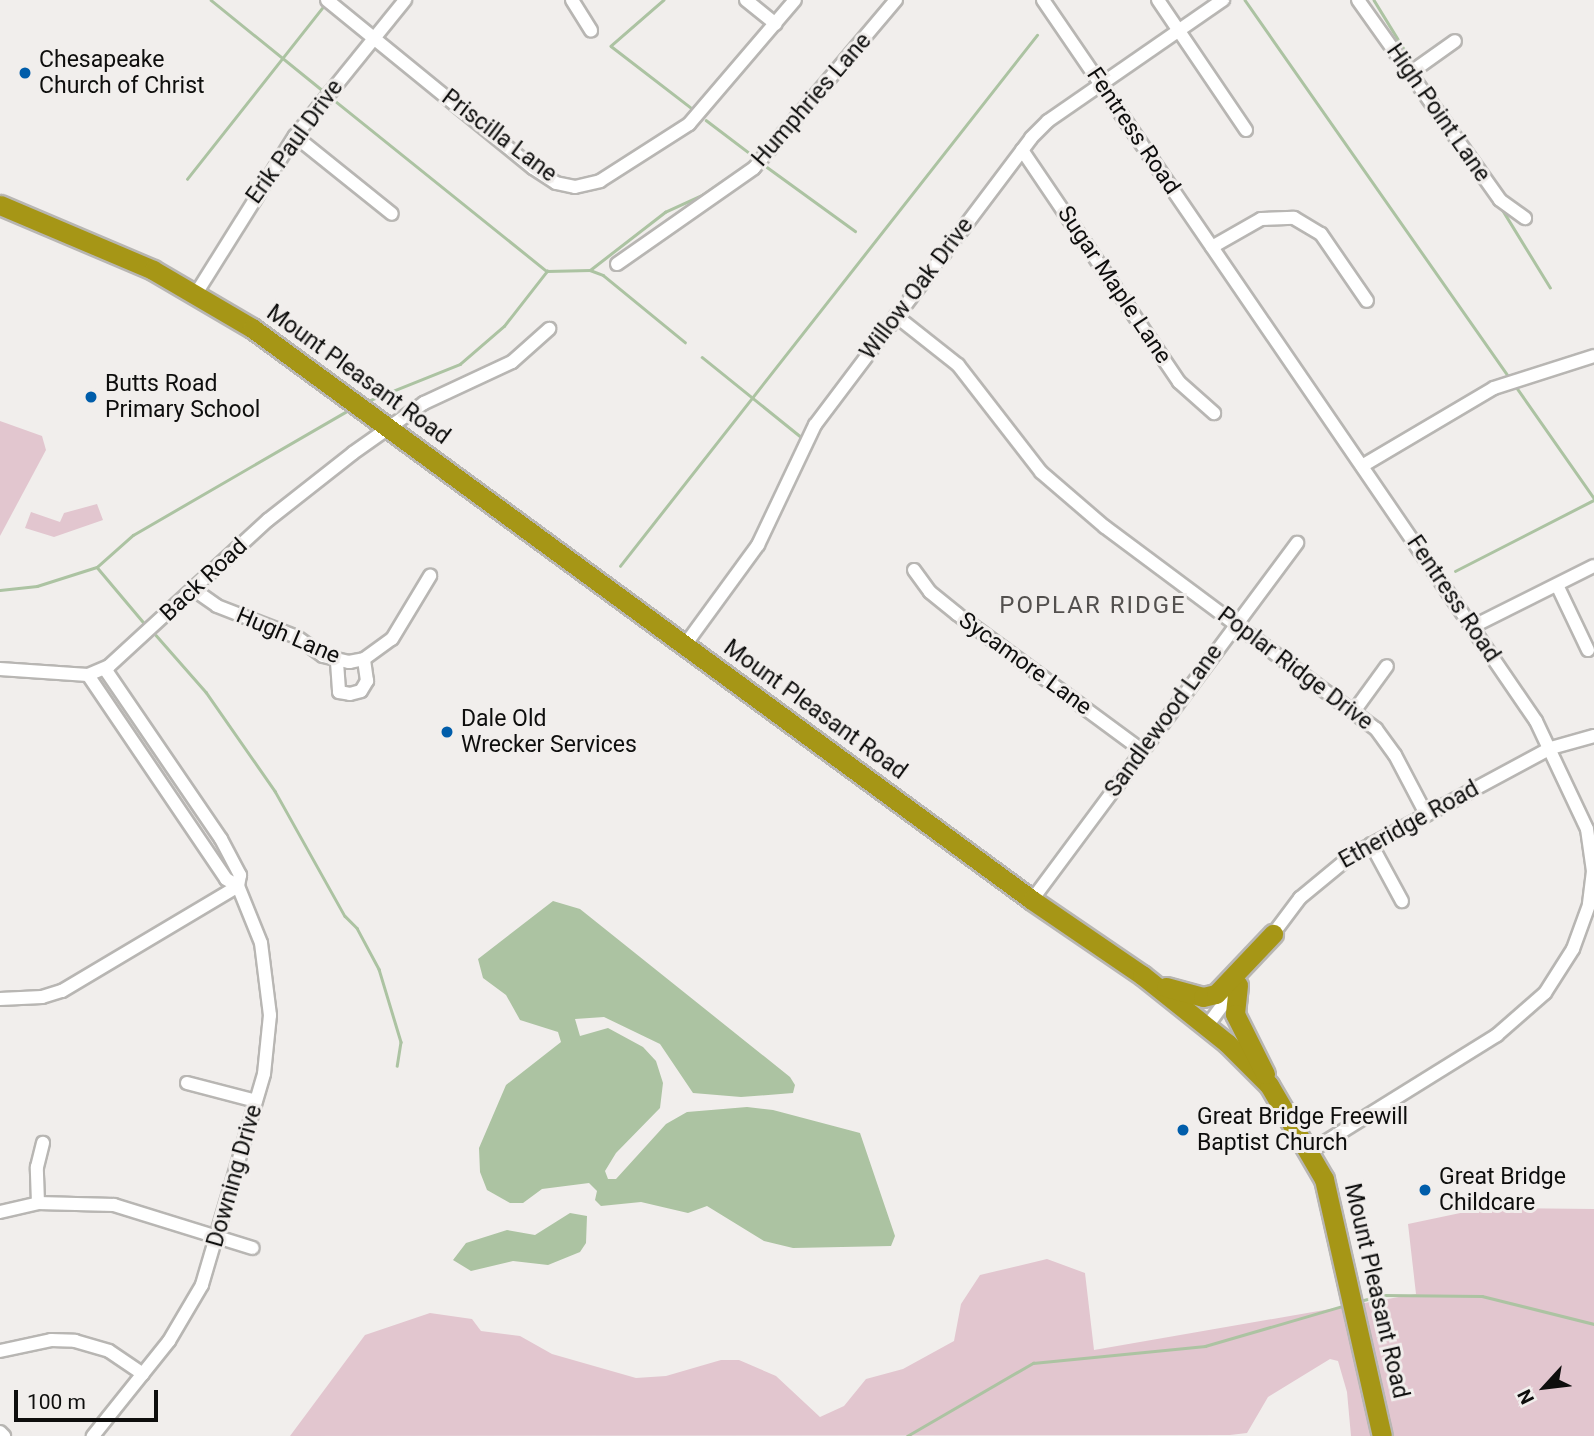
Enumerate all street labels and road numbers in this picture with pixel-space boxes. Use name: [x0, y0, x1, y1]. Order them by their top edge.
street label: Humphries Lane: [747, 28, 877, 172]
street label: High Point Lane: [1380, 39, 1496, 187]
street label: Fentress Road: [1080, 62, 1186, 200]
street label: Erik Paul Drive: [241, 75, 349, 209]
street label: Priscilla Lane: [436, 84, 562, 188]
street label: Sugar Maple Lane: [1051, 201, 1177, 369]
street label: Willow Oak Drive: [855, 213, 979, 365]
street label: Mount Pleasant Road: [261, 299, 455, 451]
street label: Fentress Road: [1400, 530, 1506, 668]
street label: Back Road: [155, 533, 253, 627]
street label: Hugh Lane: [232, 602, 344, 670]
street label: Poplar Ridge Drive: [1212, 602, 1378, 736]
street label: Sycamore Lane: [953, 607, 1097, 721]
street label: Mount Pleasant Road: [718, 634, 912, 786]
street label: Sandlewood Lane: [1099, 639, 1229, 803]
street label: Etheridge Road: [1334, 775, 1484, 875]
street label: Downing Drive: [202, 1102, 268, 1250]
street label: Mount Pleasant Road: [1338, 1181, 1414, 1401]

